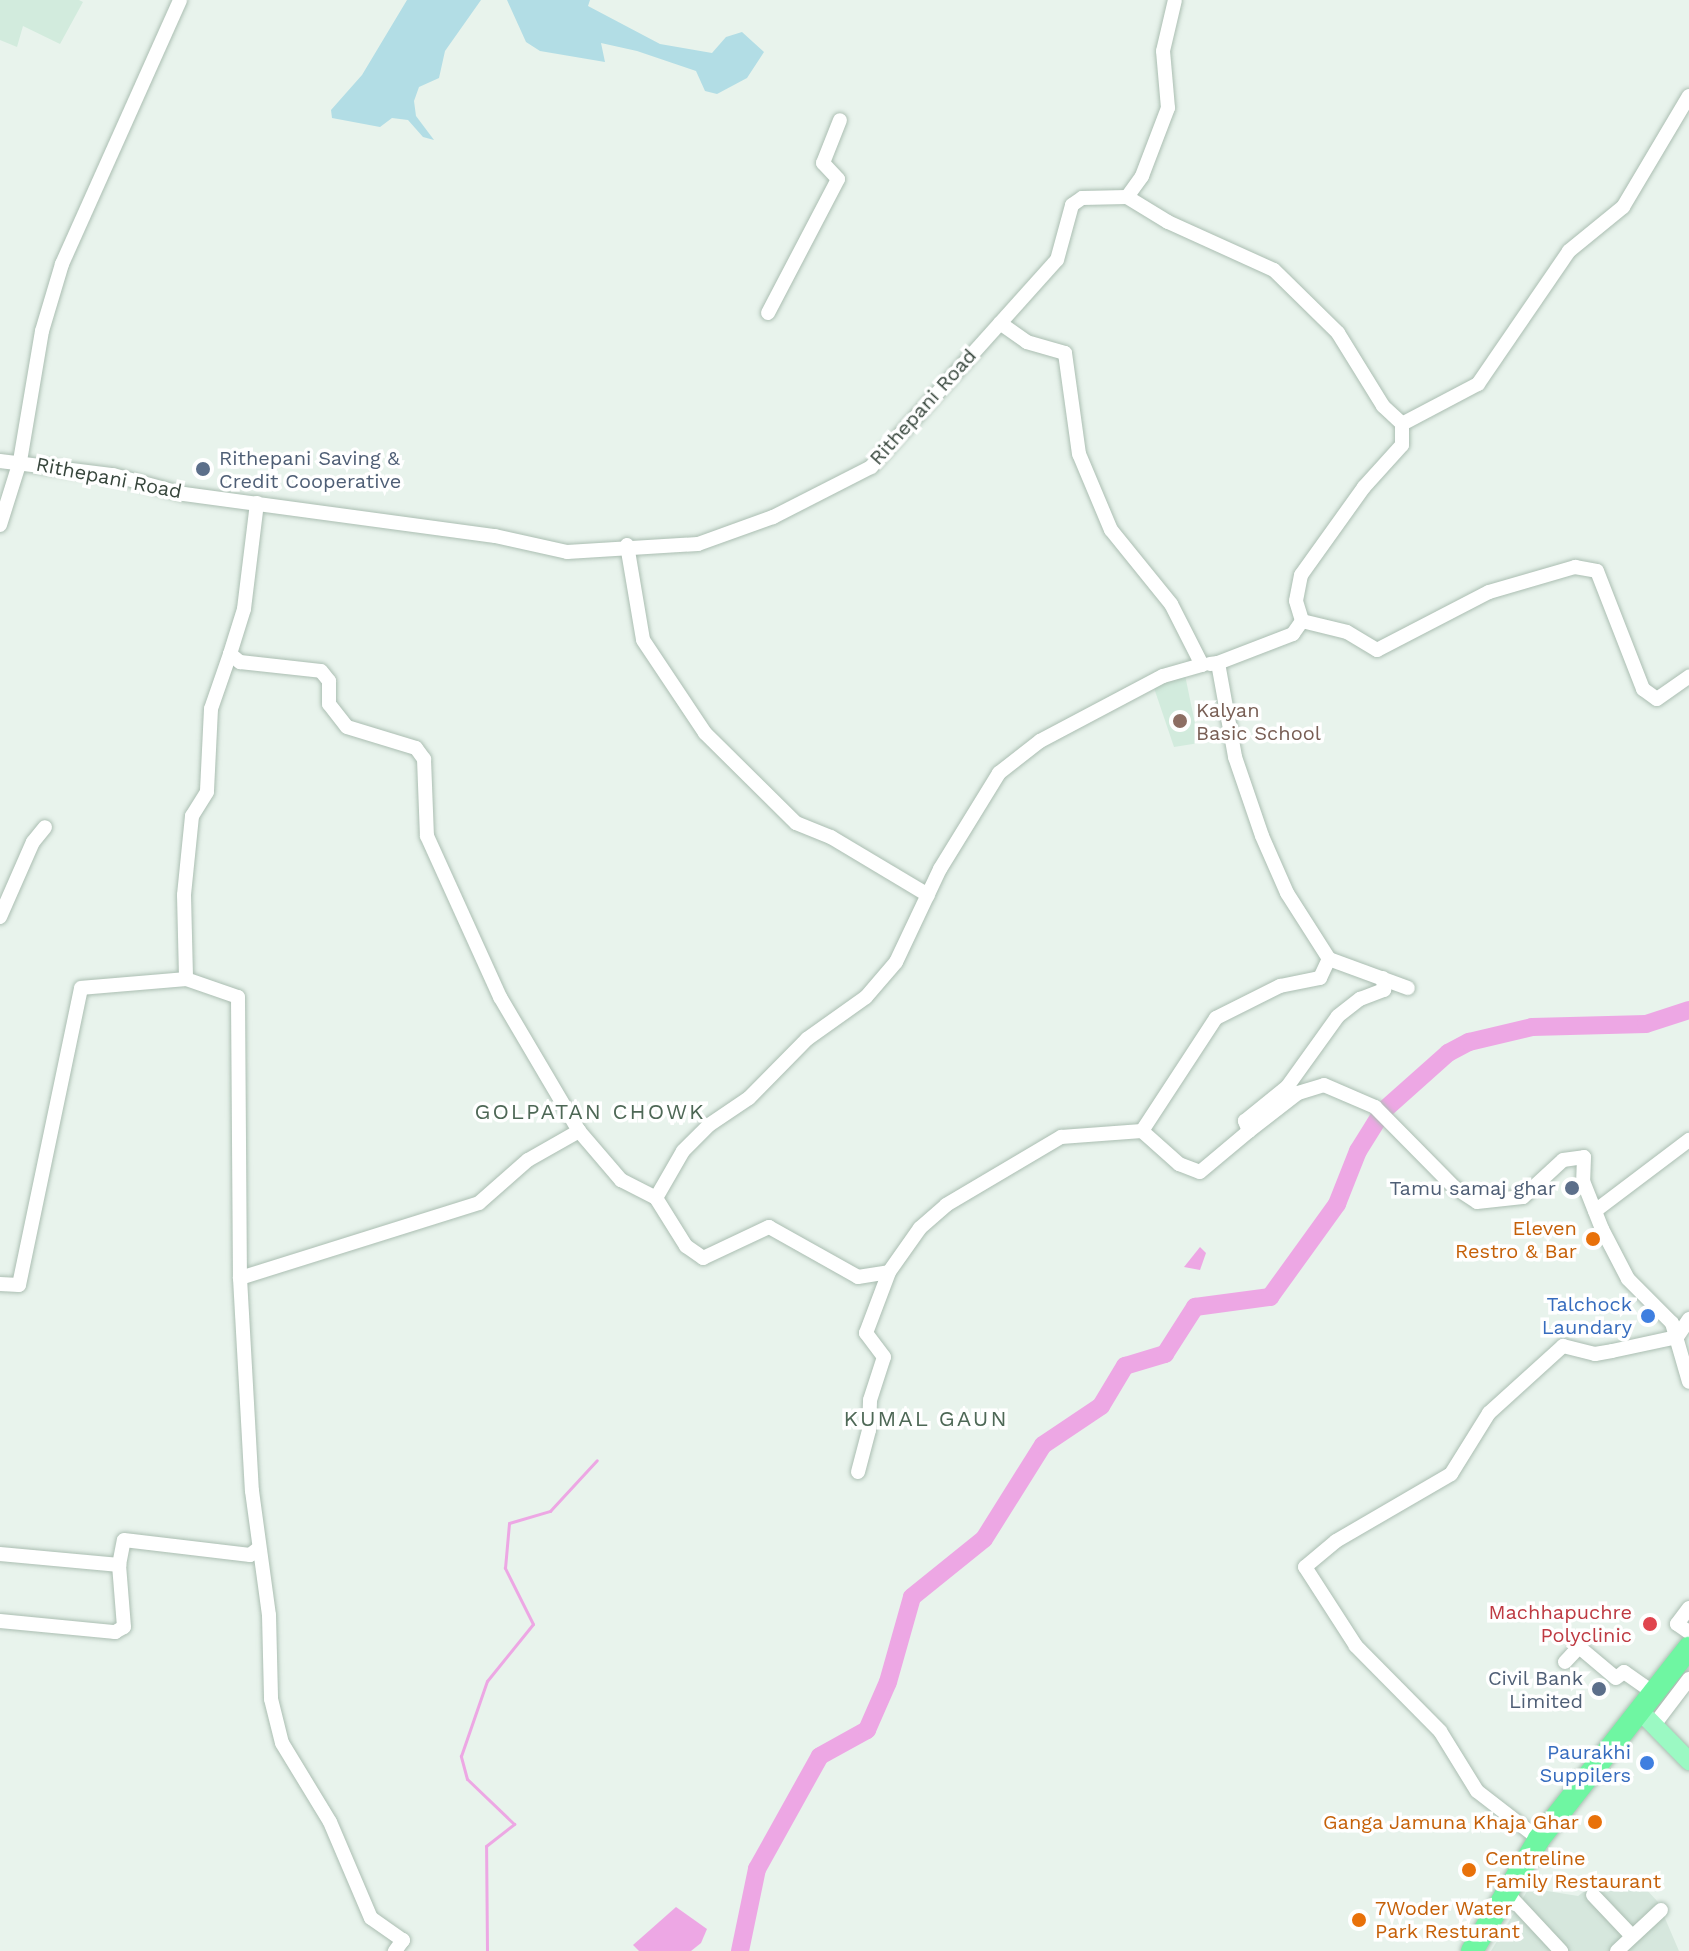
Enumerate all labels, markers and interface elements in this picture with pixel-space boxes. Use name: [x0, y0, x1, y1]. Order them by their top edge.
street label: Rithepani Road: [865, 344, 981, 470]
place label: Rithepani Saving & Credit Cooperative: [219, 446, 401, 493]
street label: Rithepani Road: [34, 452, 184, 504]
marker: Rithepani Saving & Credit Cooperative: [194, 460, 212, 478]
place label: Kalyan Basic School: [1196, 698, 1321, 745]
marker: Kalyan Basic School: [1171, 712, 1189, 730]
district label: GOLPATAN CHOWK: [474, 1099, 706, 1125]
place label: Tamu samaj ghar: [1390, 1176, 1556, 1200]
marker: Tamu samaj ghar: [1563, 1179, 1581, 1197]
place label: Eleven Restro & Bar: [1455, 1216, 1577, 1263]
marker: Eleven Restro & Bar: [1584, 1230, 1602, 1248]
place label: Talchock Laundary: [1542, 1292, 1632, 1339]
marker: Talchock Laundary: [1639, 1307, 1657, 1325]
district label: KUMAL GAUN: [843, 1406, 1009, 1432]
place label: Machhapuchre Polyclinic: [1489, 1600, 1632, 1647]
marker: Machhapuchre Polyclinic: [1639, 1613, 1661, 1635]
place label: Civil Bank Limited: [1487, 1666, 1583, 1713]
marker: Civil Bank Limited: [1590, 1680, 1608, 1698]
place label: Paurakhi Suppilers: [1540, 1740, 1631, 1787]
marker: Paurakhi Suppilers: [1638, 1754, 1656, 1772]
place label: Ganga Jamuna Khaja Ghar: [1321, 1810, 1579, 1834]
marker: Ganga Jamuna Khaja Ghar: [1586, 1813, 1604, 1831]
place label: Centreline Family Restaurant: [1485, 1846, 1662, 1893]
marker: Centreline Family Restaurant: [1460, 1861, 1478, 1879]
place label: 7Woder Water Park Resturant: [1375, 1896, 1520, 1943]
marker: 7Woder Water Park Resturant: [1350, 1911, 1368, 1929]

